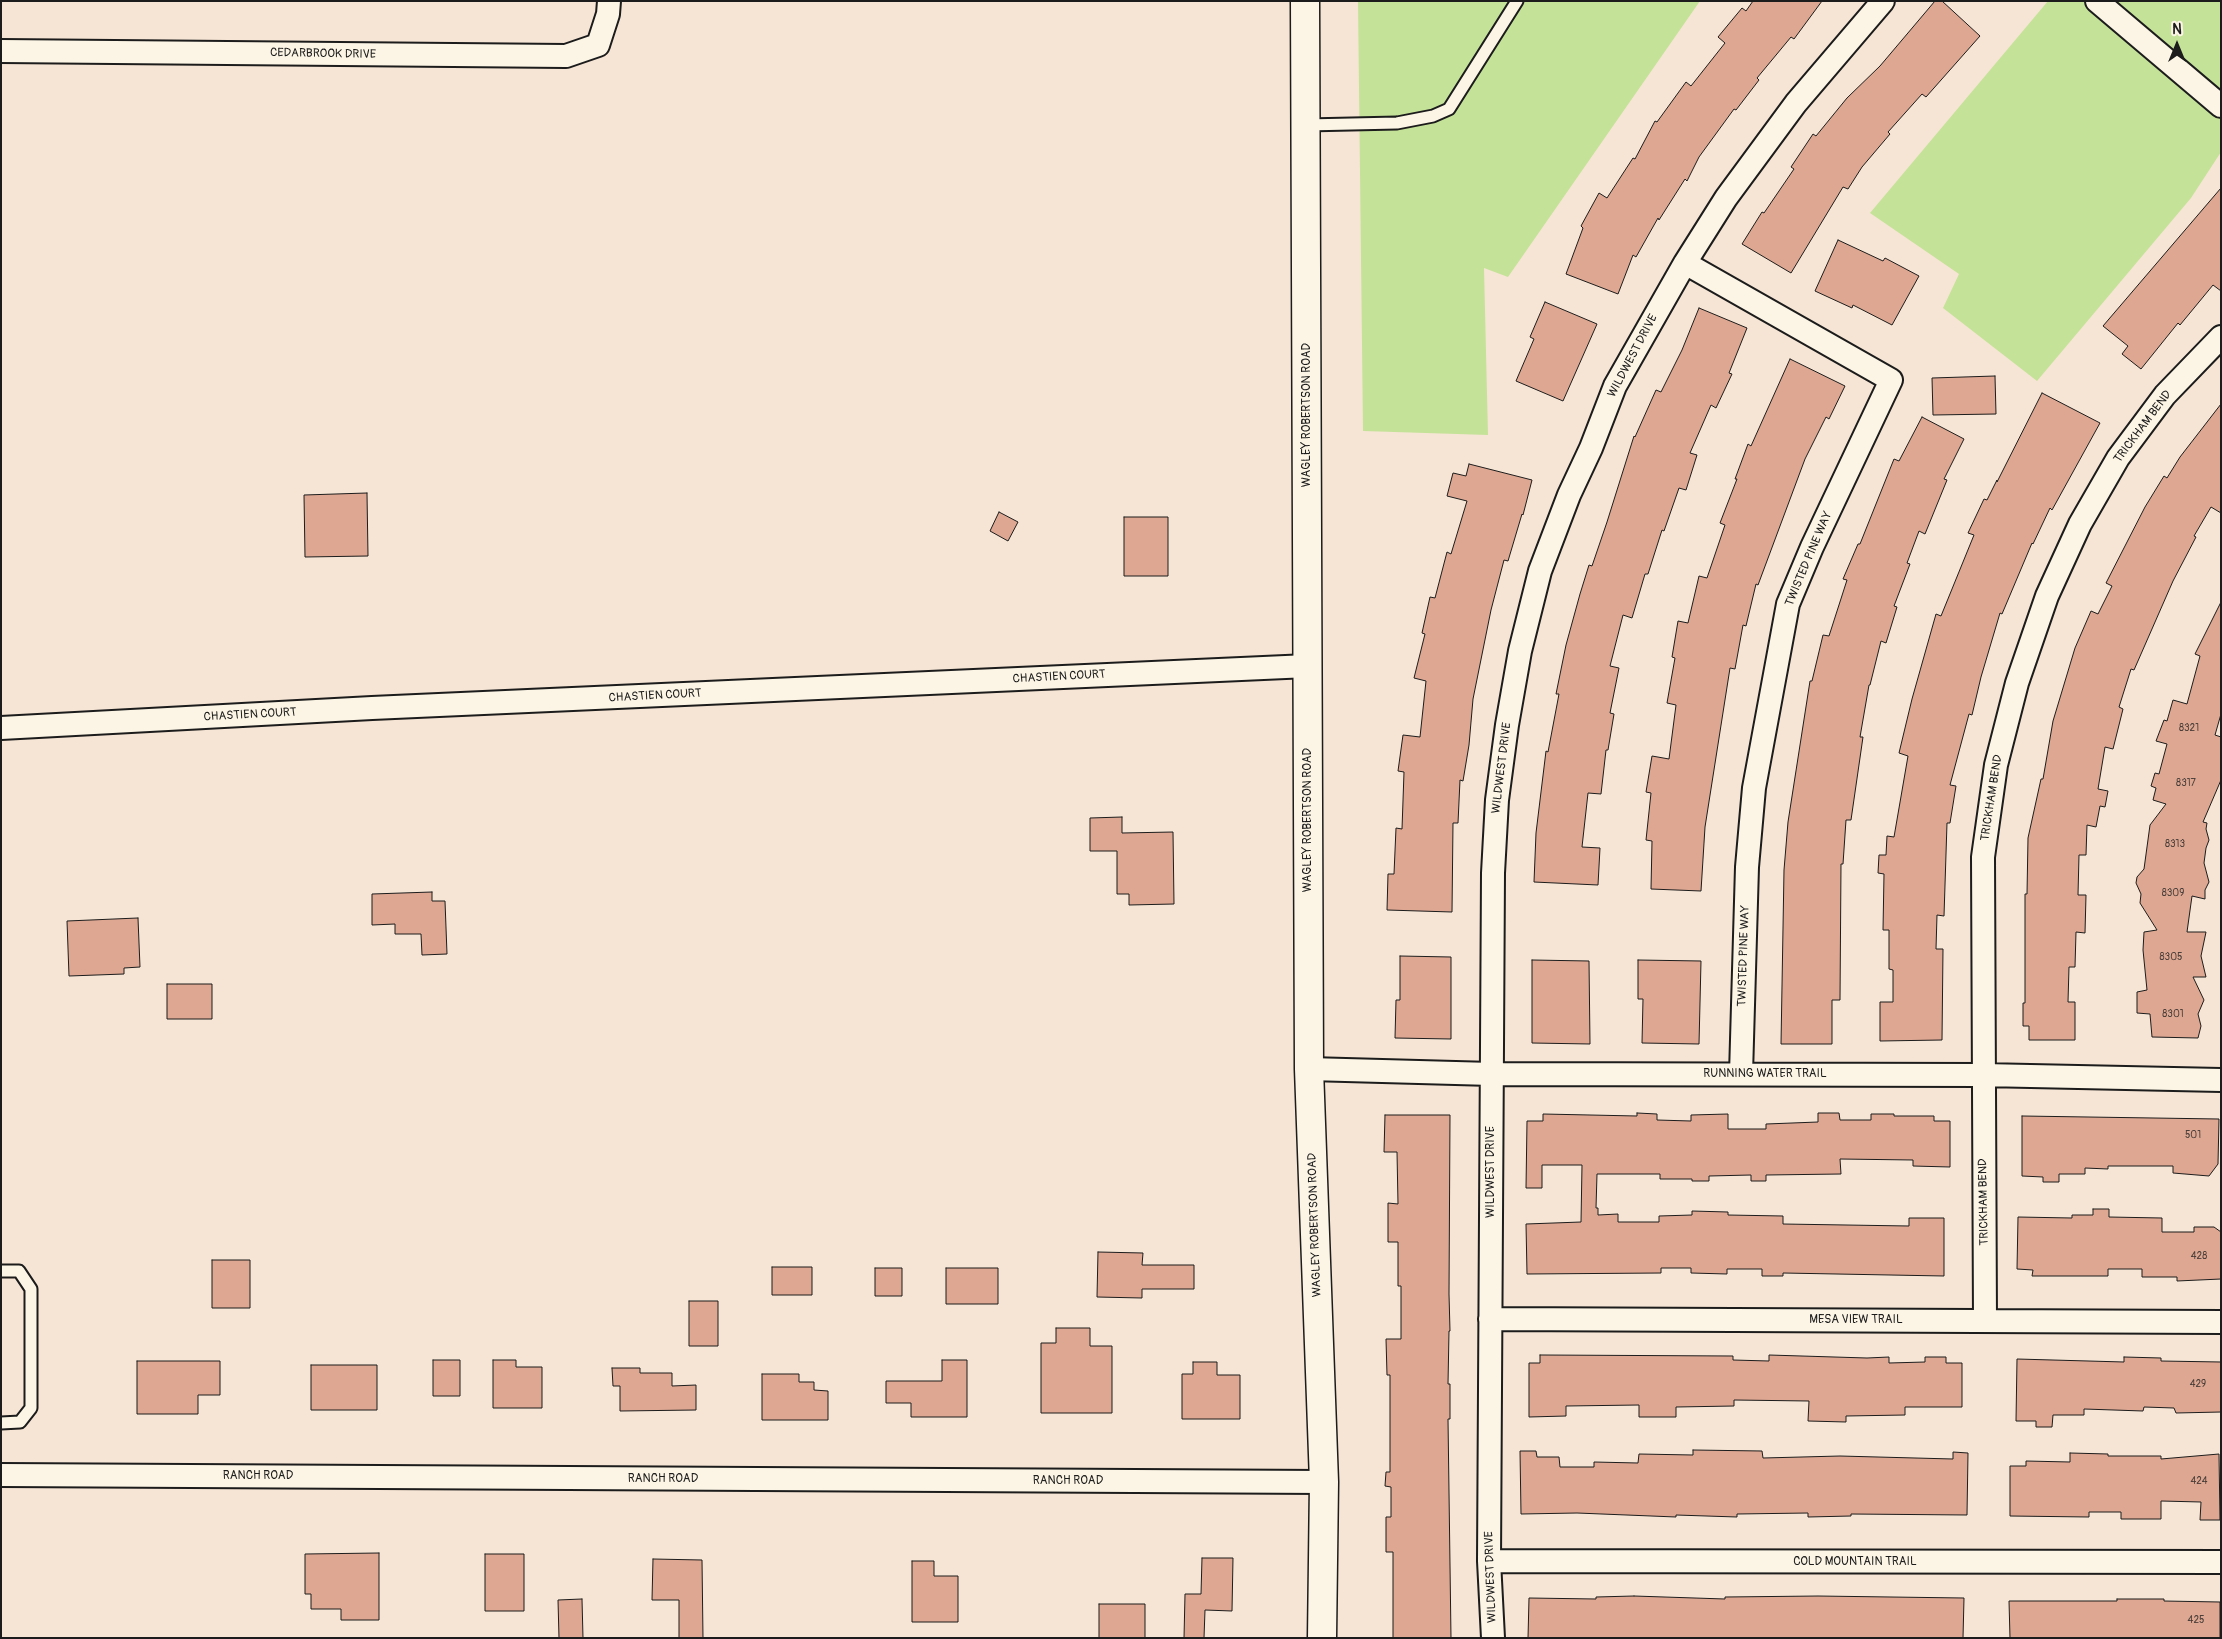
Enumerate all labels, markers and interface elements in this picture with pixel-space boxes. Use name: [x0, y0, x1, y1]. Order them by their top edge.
north arrow: [2152, 20, 2202, 70]
text: N: [2172, 21, 2182, 38]
street label: CEDARBROOK DRIVE: [270, 46, 376, 62]
street label: WILDWEST DRIVE: [1605, 312, 1661, 400]
street label: WAGLEY ROBERTSON ROAD: [1300, 343, 1314, 487]
street label: TRICKHAM BEND: [2111, 388, 2175, 466]
street label: TWISTED PINE WAY: [1783, 509, 1835, 609]
street label: CHASTIEN COURT: [1012, 667, 1106, 687]
street label: CHASTIEN COURT: [608, 686, 702, 706]
street label: CHASTIEN COURT: [203, 705, 297, 725]
street label: WILDWEST DRIVE: [1489, 721, 1515, 815]
house number: 8321: [2179, 722, 2199, 734]
street label: WAGLEY ROBERTSON ROAD: [1301, 748, 1315, 892]
street label: TRICKHAM BEND: [1978, 754, 2006, 842]
house number: 8317: [2176, 777, 2196, 789]
house number: 8313: [2165, 838, 2185, 850]
house number: 8309: [2162, 887, 2184, 899]
street label: TWISTED PINE WAY: [1735, 905, 1753, 1007]
house number: 8305: [2160, 951, 2182, 963]
house number: 8301: [2162, 1008, 2184, 1020]
street label: RUNNING WATER TRAIL: [1703, 1067, 1827, 1081]
street label: WILDWEST DRIVE: [1484, 1126, 1498, 1218]
house number: 501: [2185, 1129, 2201, 1141]
street label: WAGLEY ROBERTSON ROAD: [1305, 1153, 1325, 1297]
street label: TRICKHAM BEND: [1976, 1158, 1992, 1246]
house number: 428: [2191, 1250, 2207, 1262]
street label: MESA VIEW TRAIL: [1809, 1313, 1903, 1327]
house number: 429: [2190, 1378, 2206, 1390]
street label: RANCH ROAD: [223, 1469, 293, 1483]
street label: RANCH ROAD: [628, 1472, 698, 1486]
street label: RANCH ROAD: [1033, 1474, 1103, 1488]
house number: 424: [2190, 1475, 2208, 1487]
street label: WILDWEST DRIVE: [1482, 1531, 1500, 1623]
street label: COLD MOUNTAIN TRAIL: [1793, 1555, 1917, 1569]
house number: 425: [2188, 1614, 2204, 1626]

